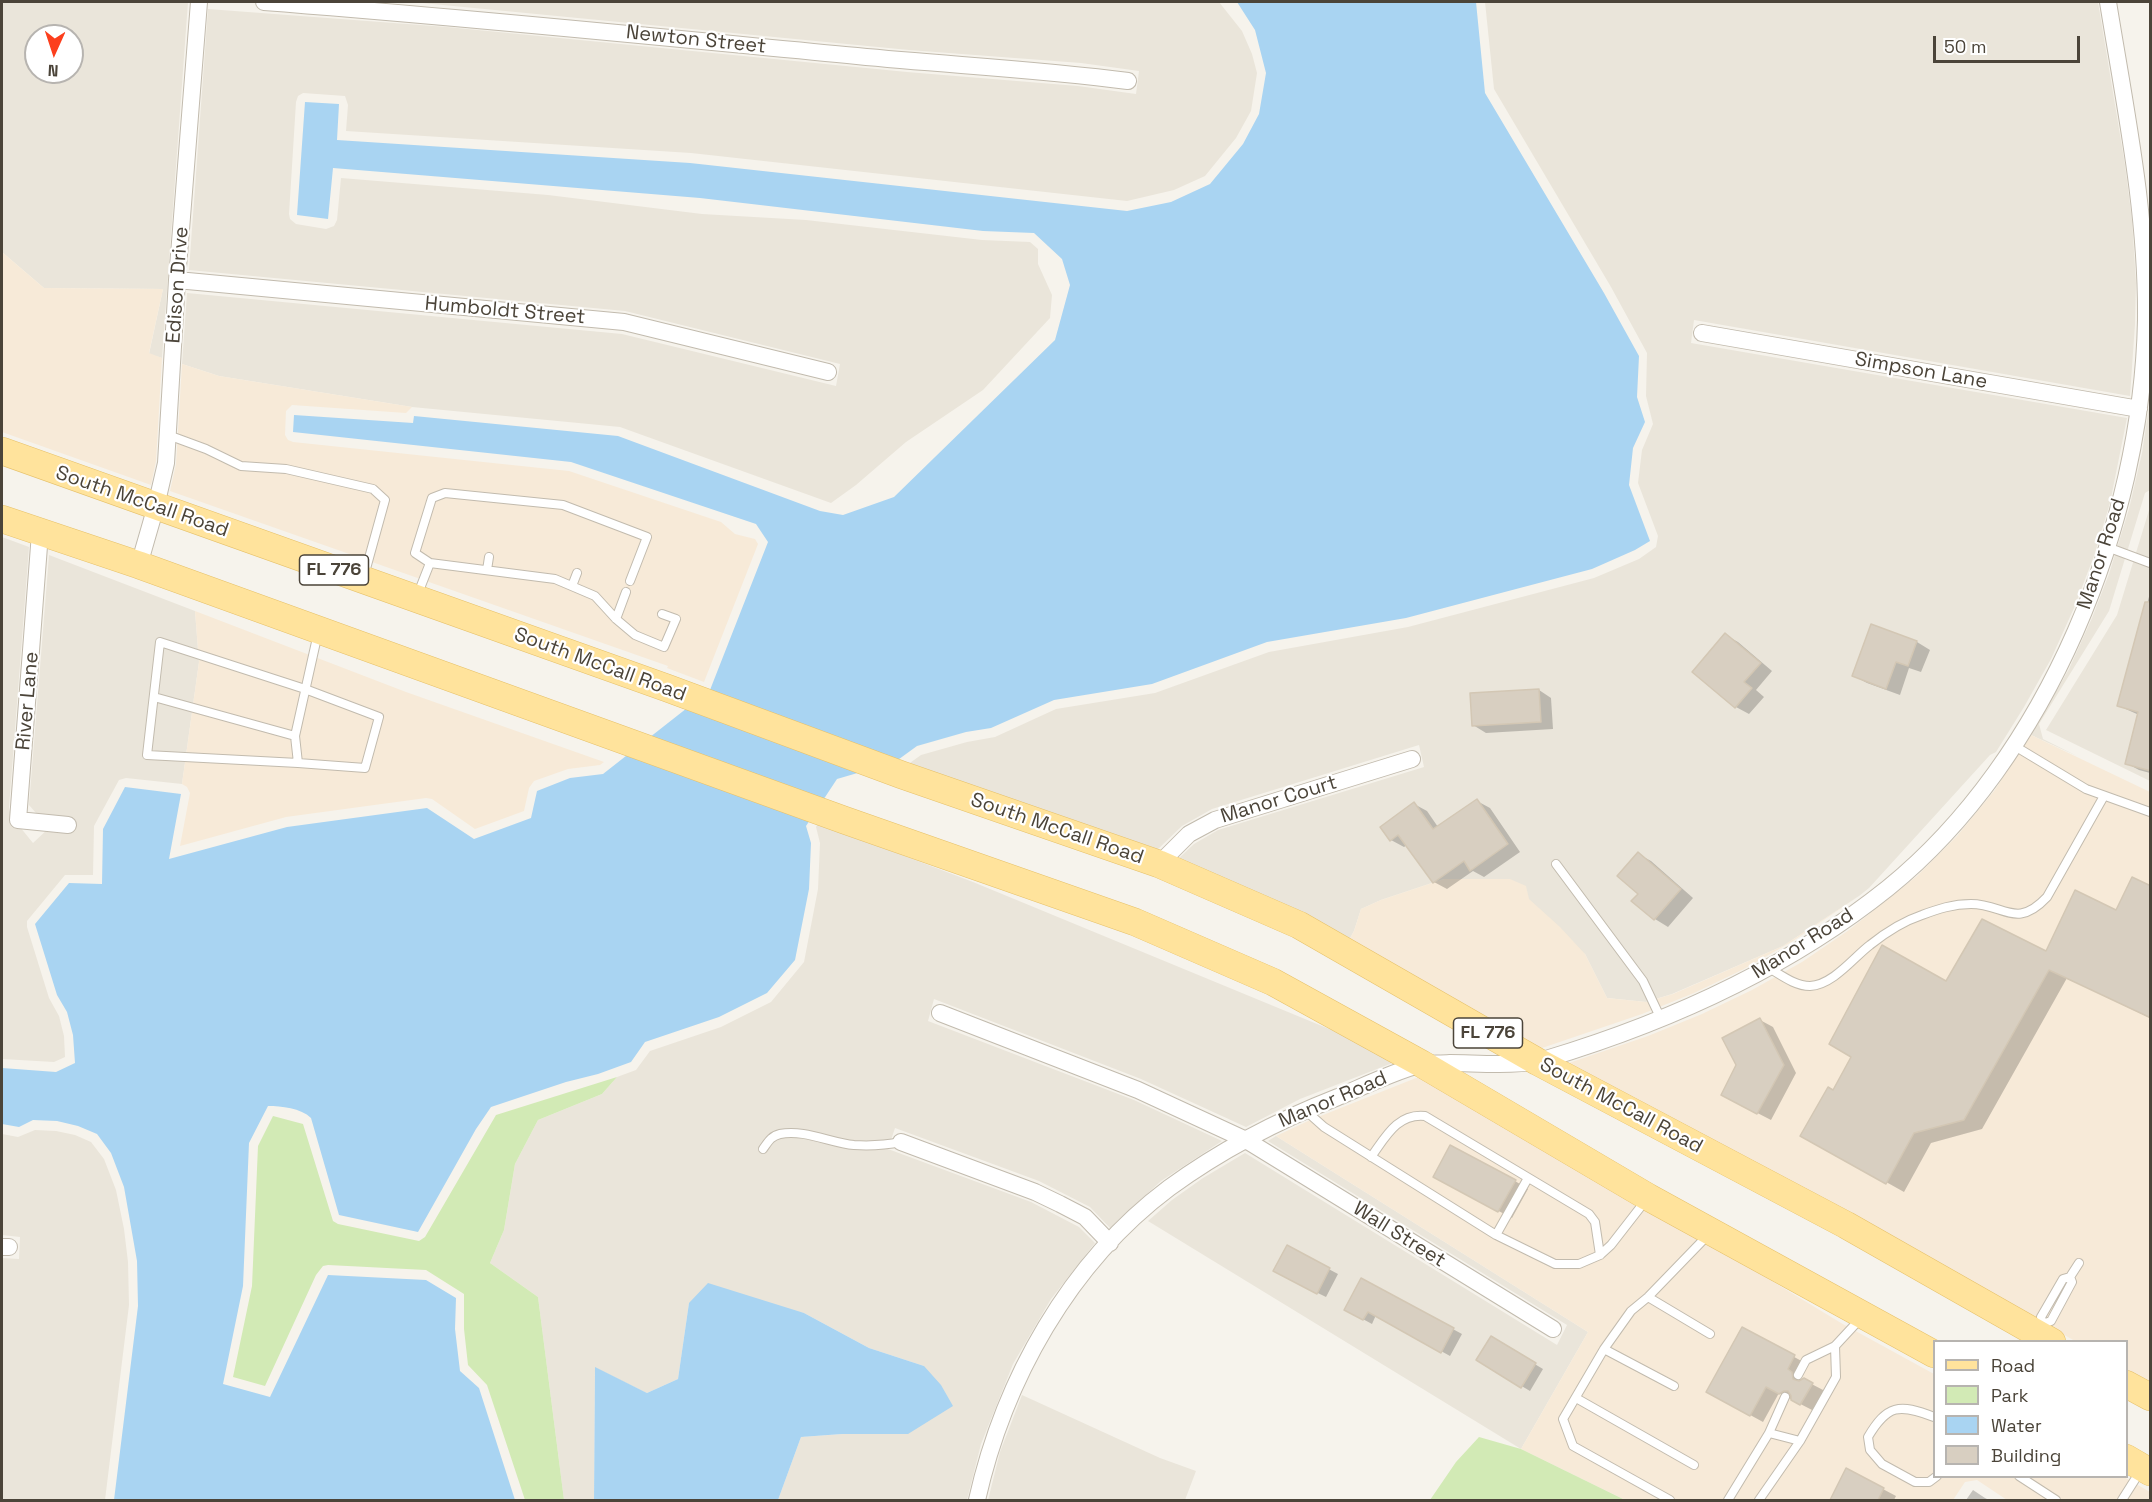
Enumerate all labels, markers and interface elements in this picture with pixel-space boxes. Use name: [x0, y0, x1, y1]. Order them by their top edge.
street label: Newton Street: [625, 21, 767, 59]
north arrow: [24, 24, 84, 84]
scale bar: [1936, 24, 2083, 62]
text: 50 m: [1944, 35, 1986, 58]
text: N: [47, 60, 59, 81]
street label: Edison Drive: [162, 226, 194, 344]
street label: Humboldt Street: [424, 292, 586, 330]
street label: Simpson Lane: [1853, 348, 1989, 394]
street label: South McCall Road: [52, 461, 232, 543]
street label: Manor Road: [2073, 496, 2131, 612]
road number: FL 776: [300, 555, 368, 585]
street label: South McCall Road: [511, 623, 689, 707]
street label: River Lane: [12, 651, 44, 751]
street label: Manor Court: [1218, 771, 1340, 829]
street label: South McCall Road: [967, 788, 1147, 870]
street label: Manor Road: [1748, 903, 1858, 985]
road number: FL 776: [1454, 1018, 1522, 1048]
street label: South McCall Road: [1535, 1053, 1707, 1159]
street label: Manor Road: [1275, 1066, 1391, 1134]
street label: Wall Street: [1348, 1197, 1450, 1273]
legend: [1933, 1340, 2128, 1478]
text: Road: [1991, 1354, 2035, 1377]
text: Park: [1991, 1384, 2028, 1407]
text: Water: [1991, 1414, 2042, 1437]
text: Building: [1991, 1444, 2061, 1467]

